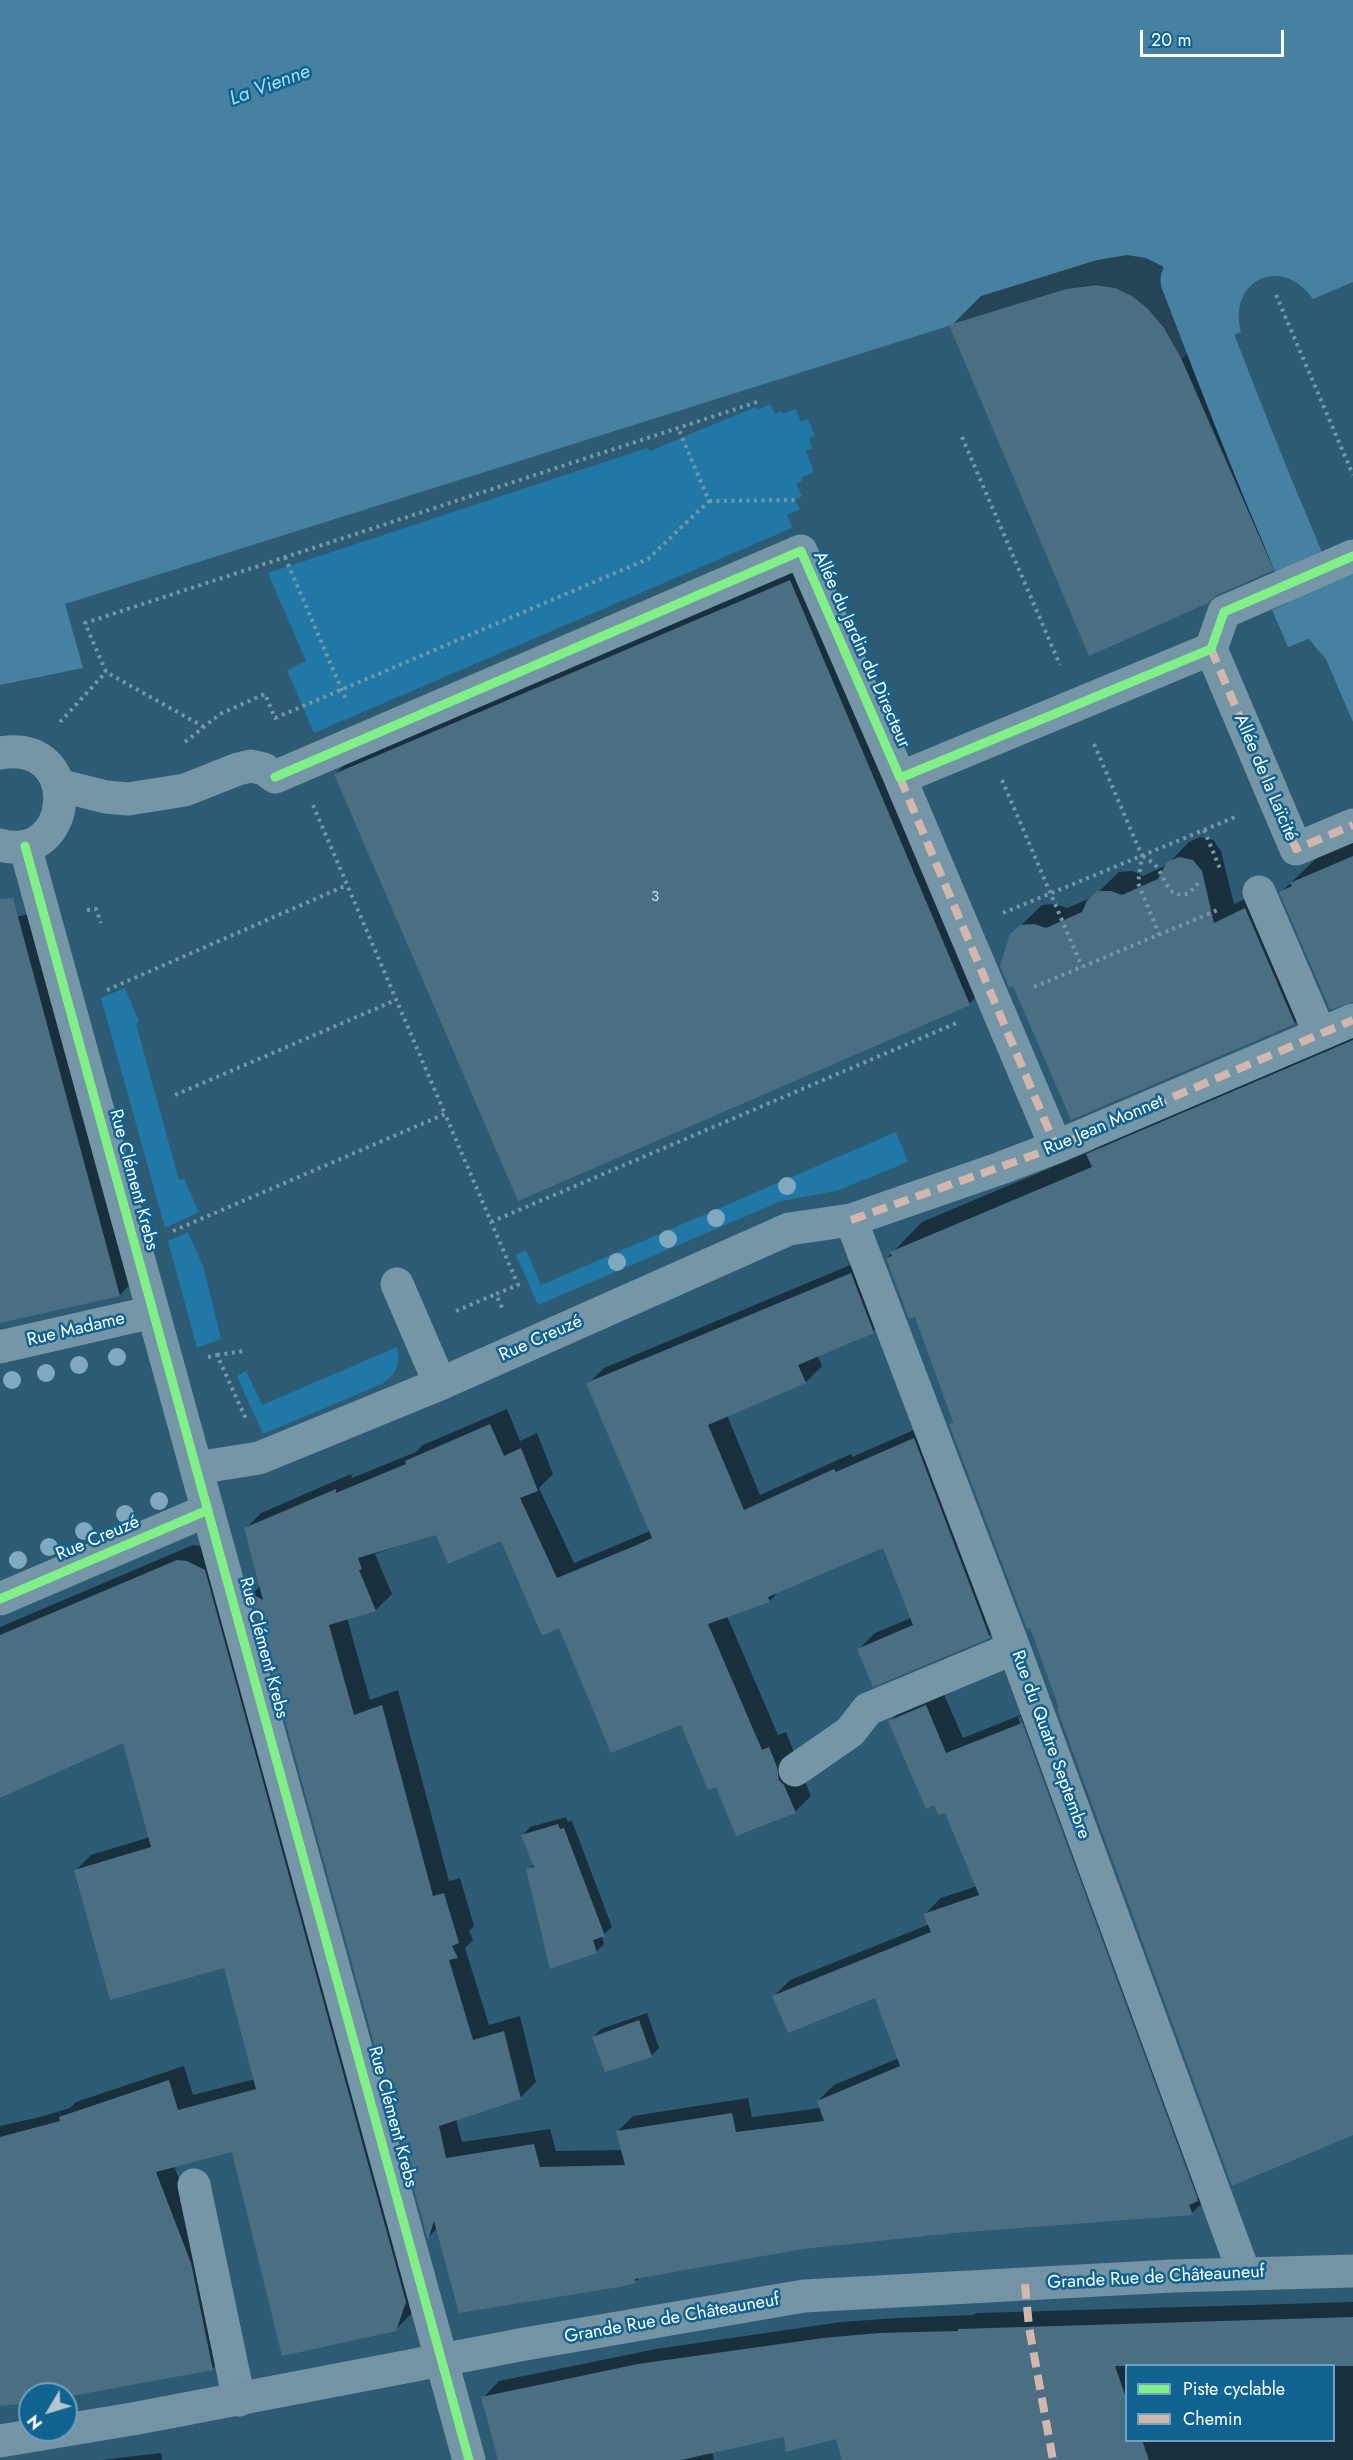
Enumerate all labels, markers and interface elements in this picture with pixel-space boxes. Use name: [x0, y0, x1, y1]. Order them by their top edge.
scale bar: [1143, 18, 1287, 56]
text: 20 m: [1151, 27, 1191, 53]
water label: La Vienne: [226, 60, 314, 112]
street label: Allée du Jardin du Directeur: [808, 548, 914, 752]
street label: Allée de la Laïcité: [1229, 711, 1301, 845]
house number: 3: [651, 888, 659, 906]
street label: Rue Jean Monnet: [1041, 1091, 1167, 1161]
street label: Rue Clément Krebs: [104, 1107, 162, 1253]
street label: Rue Madame: [25, 1308, 127, 1352]
street label: Rue Creuzé: [496, 1311, 586, 1367]
street label: Rue Creuzé: [53, 1512, 143, 1566]
street label: Rue Clément Krebs: [234, 1575, 292, 1721]
street label: Rue du Quatre Septembre: [1006, 1648, 1094, 1842]
street label: Rue Clément Krebs: [363, 2044, 421, 2190]
street label: Grande Rue de Châteauneuf: [1047, 2262, 1265, 2294]
street label: Grande Rue de Châteauneuf: [563, 2289, 781, 2349]
legend: [1125, 2364, 1335, 2442]
text: Piste cyclable: [1183, 2376, 1285, 2402]
north arrow: [18, 2382, 78, 2442]
text: Chemin: [1183, 2406, 1242, 2432]
text: N: [22, 2410, 48, 2434]

